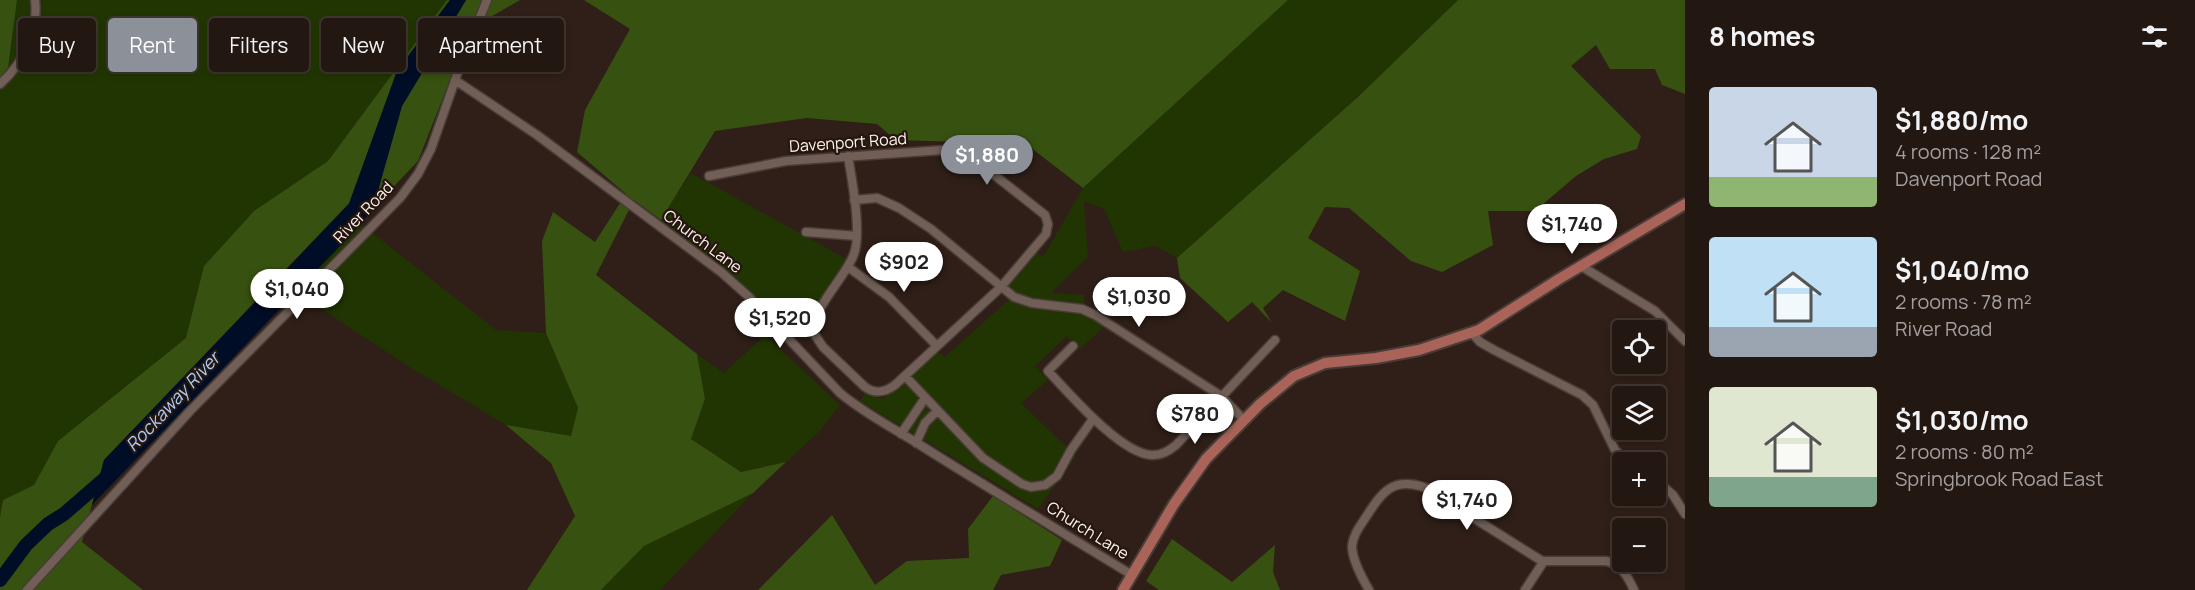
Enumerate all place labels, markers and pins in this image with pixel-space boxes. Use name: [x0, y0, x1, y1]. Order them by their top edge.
pin: $1,880: [938, 135, 1036, 186]
pin: $1,740: [1523, 204, 1621, 255]
pin: $902: [868, 242, 940, 293]
pin: $1,040: [248, 269, 346, 320]
pin: $1,030: [1090, 277, 1188, 328]
pin: $1,520: [731, 298, 829, 349]
pin: $780: [1159, 394, 1231, 445]
pin: $1,740: [1418, 480, 1516, 531]

